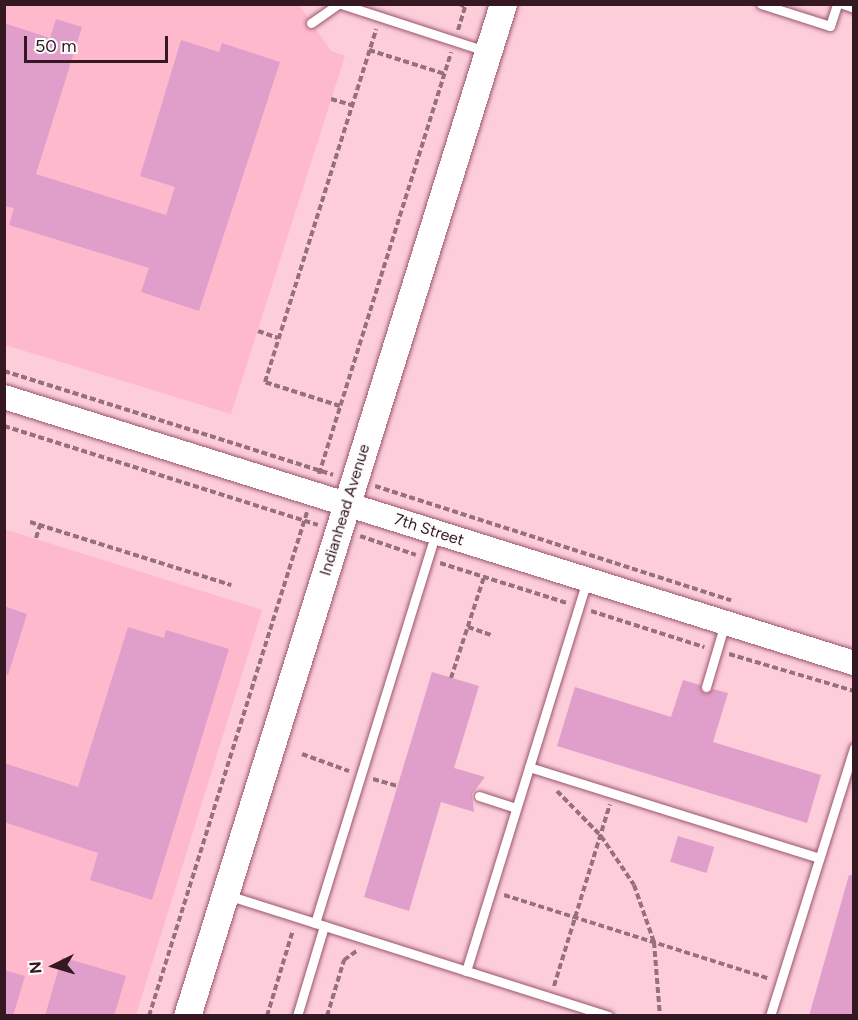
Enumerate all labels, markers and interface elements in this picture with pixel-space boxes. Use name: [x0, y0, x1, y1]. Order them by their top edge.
scale bar: [27, 24, 171, 62]
text: 50 m: [35, 35, 77, 57]
street label: Indianhead Avenue: [316, 442, 374, 578]
street label: 7th Street: [392, 510, 466, 550]
north arrow: [24, 936, 84, 996]
text: N: [26, 961, 46, 975]

